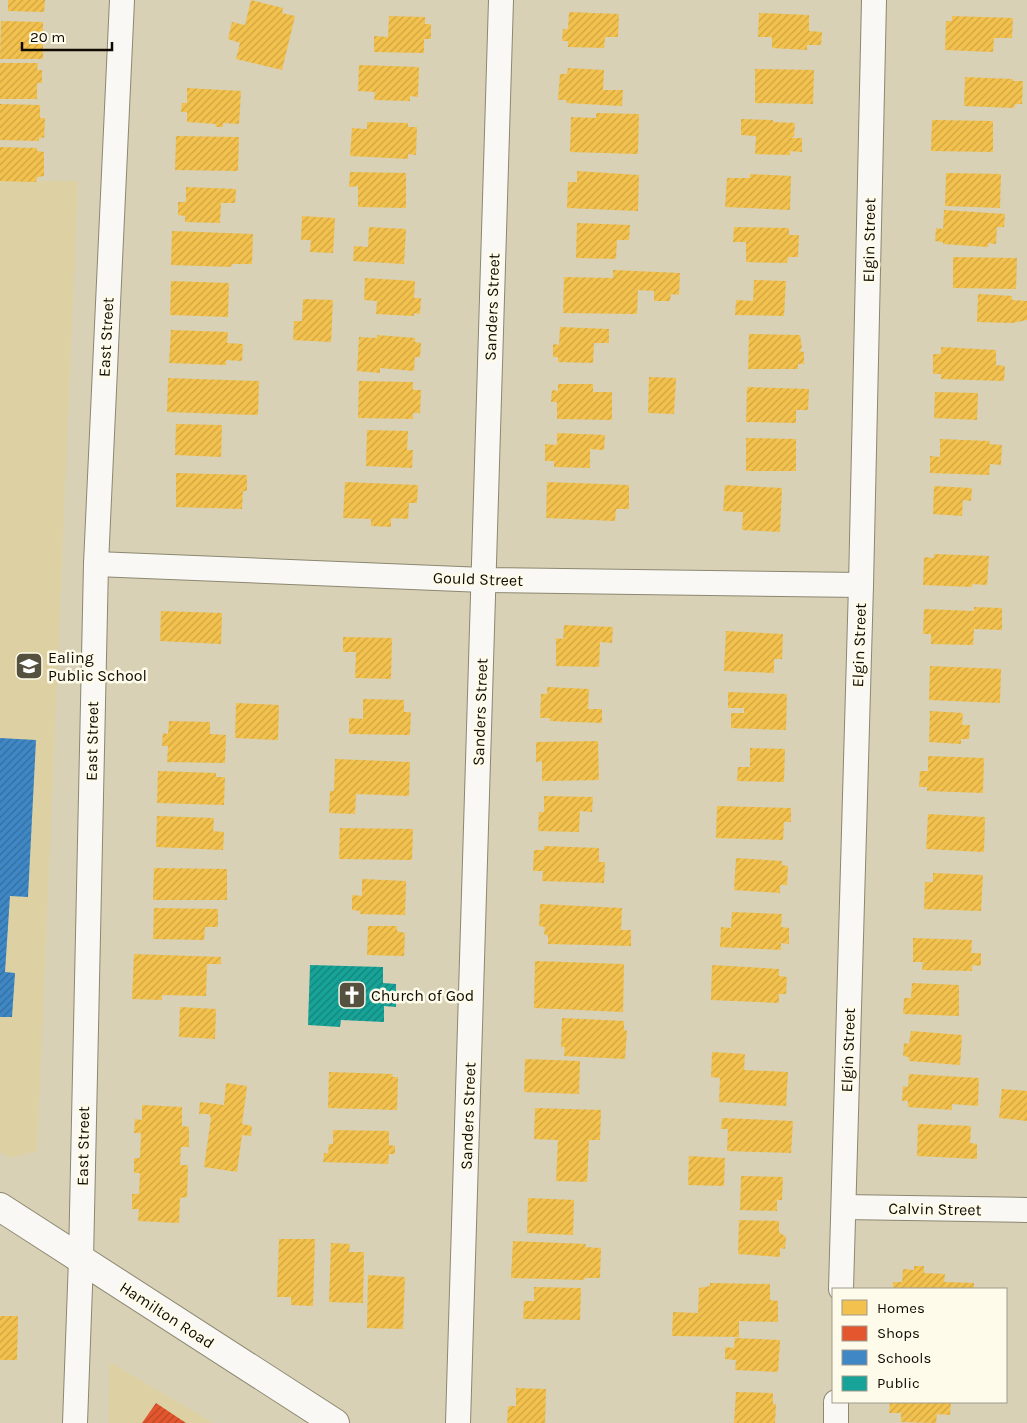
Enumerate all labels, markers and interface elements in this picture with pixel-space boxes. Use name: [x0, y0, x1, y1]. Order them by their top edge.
scale bar: [22, 20, 112, 52]
text: 20 m: [30, 28, 65, 46]
street label: Elgin Street: [859, 198, 879, 282]
street label: Sanders Street: [481, 253, 503, 361]
street label: East Street: [94, 297, 118, 377]
street label: Gould Street: [432, 568, 524, 590]
street label: Elgin Street: [848, 602, 870, 688]
place label: Ealing Public School: [48, 648, 147, 685]
school or university icon: Ealing Public School: [14, 651, 44, 681]
street label: Sanders Street: [469, 658, 491, 766]
street label: East Street: [82, 701, 102, 781]
church icon: Church of God: [337, 980, 367, 1010]
place label: Church of God: [371, 986, 474, 1005]
street label: Elgin Street: [837, 1007, 859, 1093]
street label: Sanders Street: [457, 1062, 479, 1170]
street label: East Street: [73, 1106, 93, 1186]
street label: Calvin Street: [888, 1199, 982, 1219]
street label: Hamilton Road: [116, 1277, 218, 1353]
legend: [832, 1288, 1007, 1403]
text: Homes: [877, 1299, 925, 1317]
text: Shops: [877, 1324, 920, 1342]
text: Schools: [877, 1349, 931, 1367]
text: Public: [877, 1374, 920, 1392]

